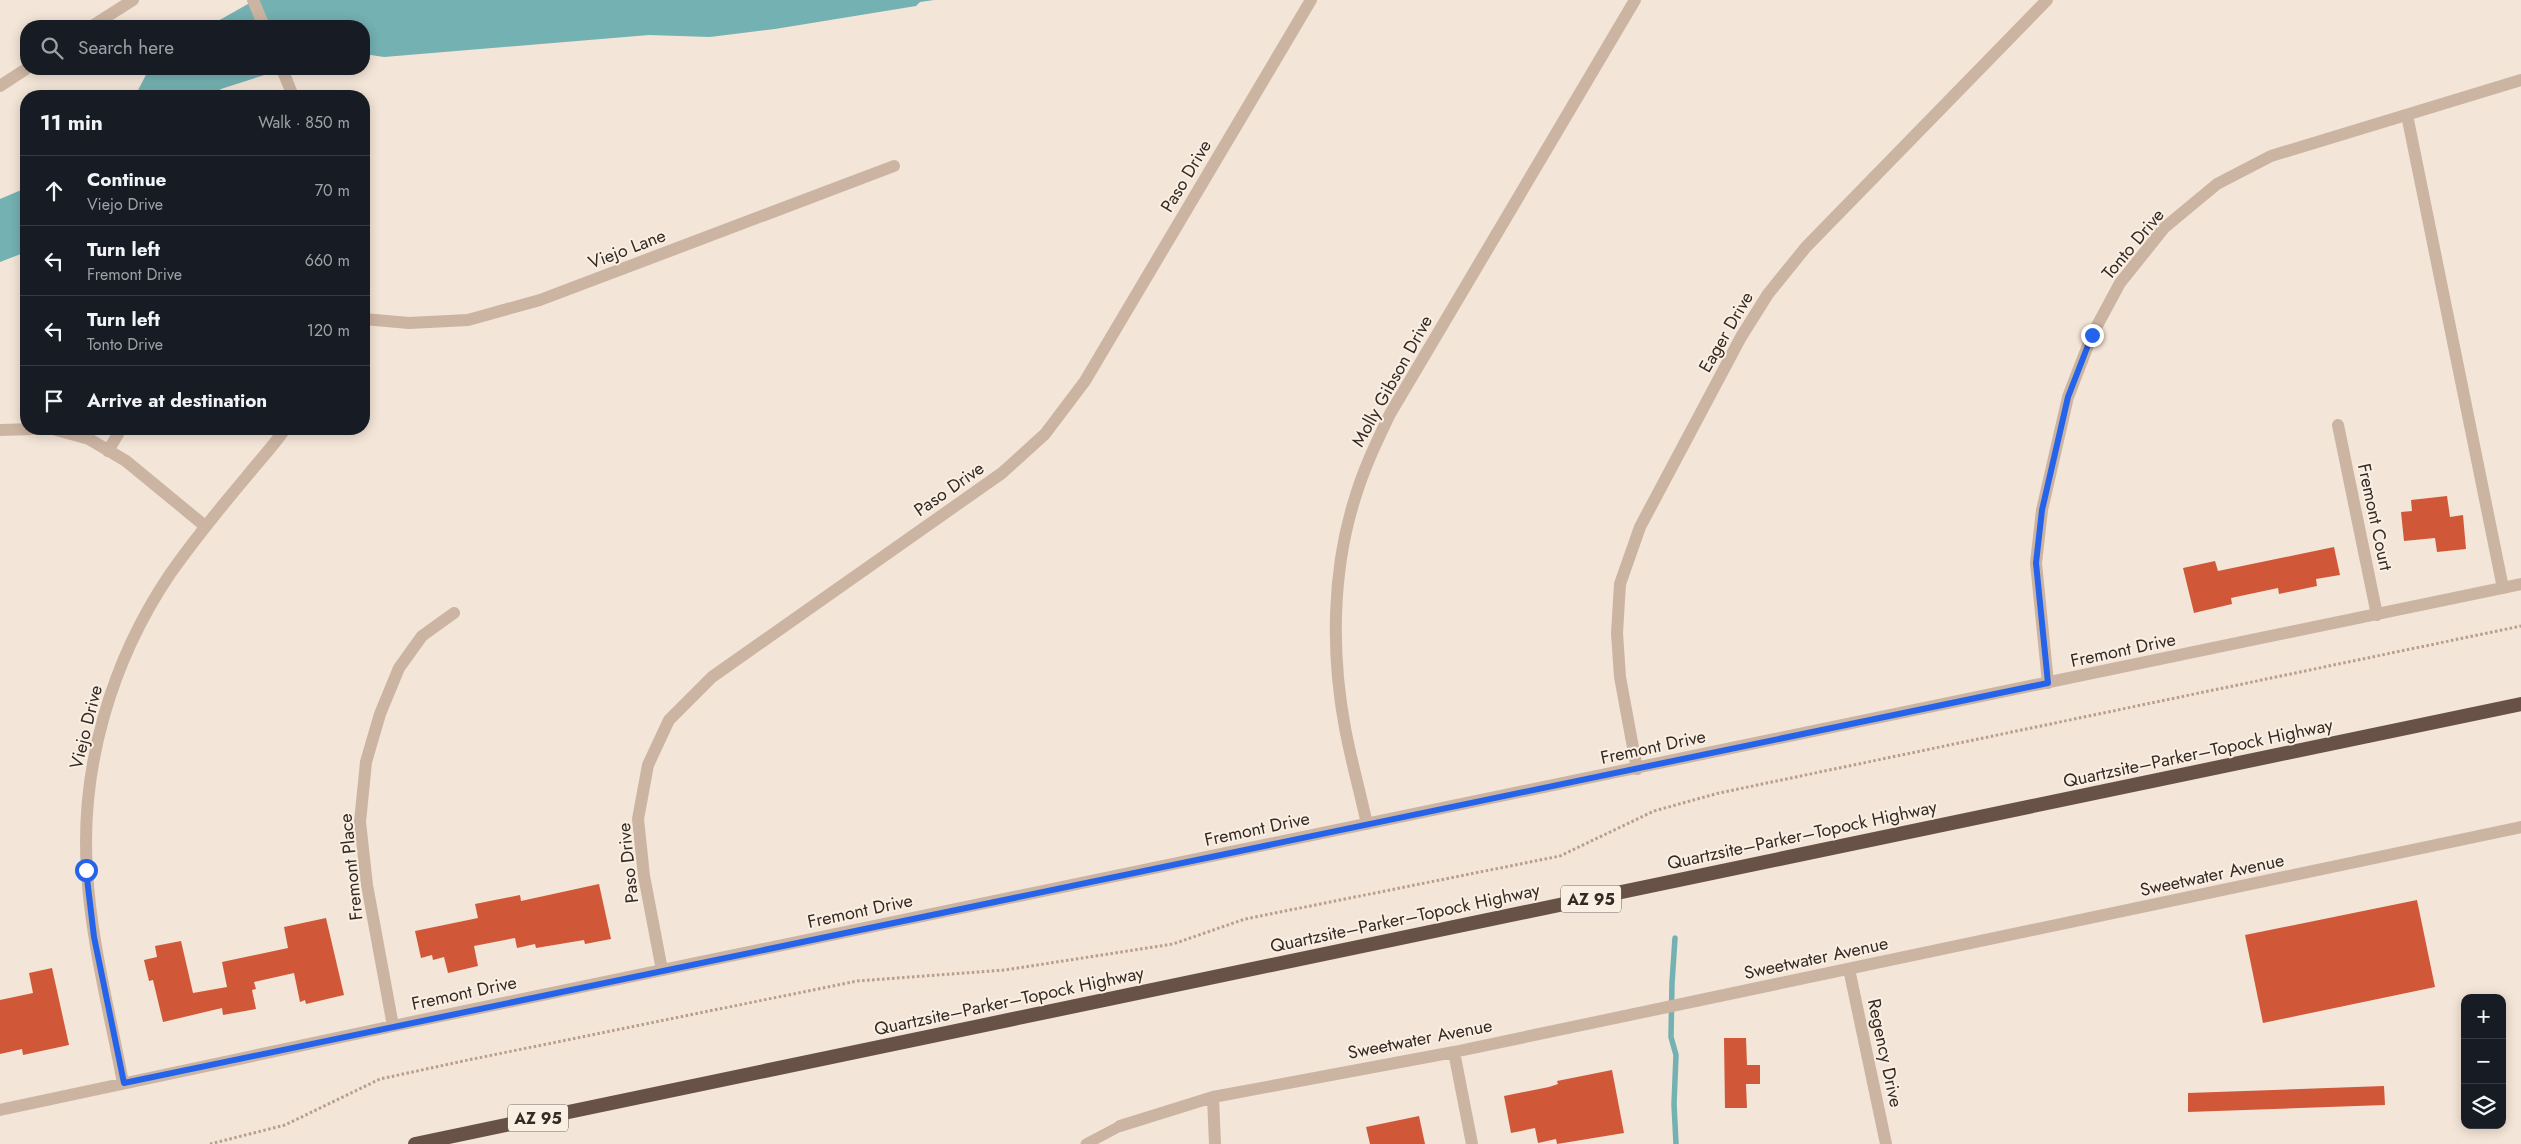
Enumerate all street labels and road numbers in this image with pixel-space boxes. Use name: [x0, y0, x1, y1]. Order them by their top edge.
street label: Paso Drive: [1154, 135, 1218, 217]
street label: Tonto Drive: [2096, 203, 2170, 285]
street label: Viejo Lane: [585, 222, 669, 276]
street label: Eager Drive: [1692, 287, 1760, 377]
street label: Molly Gibson Drive: [1345, 310, 1439, 452]
street label: Paso Drive: [909, 455, 989, 523]
street label: Fremont Court: [2351, 461, 2399, 574]
street label: Fremont Drive: [2068, 626, 2178, 674]
street label: Viejo Drive: [63, 682, 109, 772]
street label: Quartzsite–Parker–Topock Highway: [2061, 712, 2335, 794]
street label: Fremont Drive: [1598, 723, 1708, 771]
street label: Quartzsite–Parker–Topock Highway: [1665, 794, 1939, 876]
street label: Fremont Drive: [1202, 805, 1312, 853]
street label: Fremont Place: [332, 812, 370, 922]
street label: Paso Drive: [611, 822, 645, 904]
street label: Sweetwater Avenue: [2137, 847, 2287, 903]
street label: Quartzsite–Parker–Topock Highway: [1268, 877, 1542, 959]
road number: AZ 95: [1561, 886, 1621, 912]
street label: Fremont Drive: [805, 887, 915, 935]
street label: Sweetwater Avenue: [1741, 930, 1891, 986]
street label: Quartzsite–Parker–Topock Highway: [872, 960, 1146, 1042]
street label: Fremont Drive: [409, 969, 519, 1017]
street label: Regency Drive: [1861, 996, 1909, 1110]
street label: Sweetwater Avenue: [1345, 1012, 1495, 1066]
road number: AZ 95: [508, 1104, 568, 1132]

